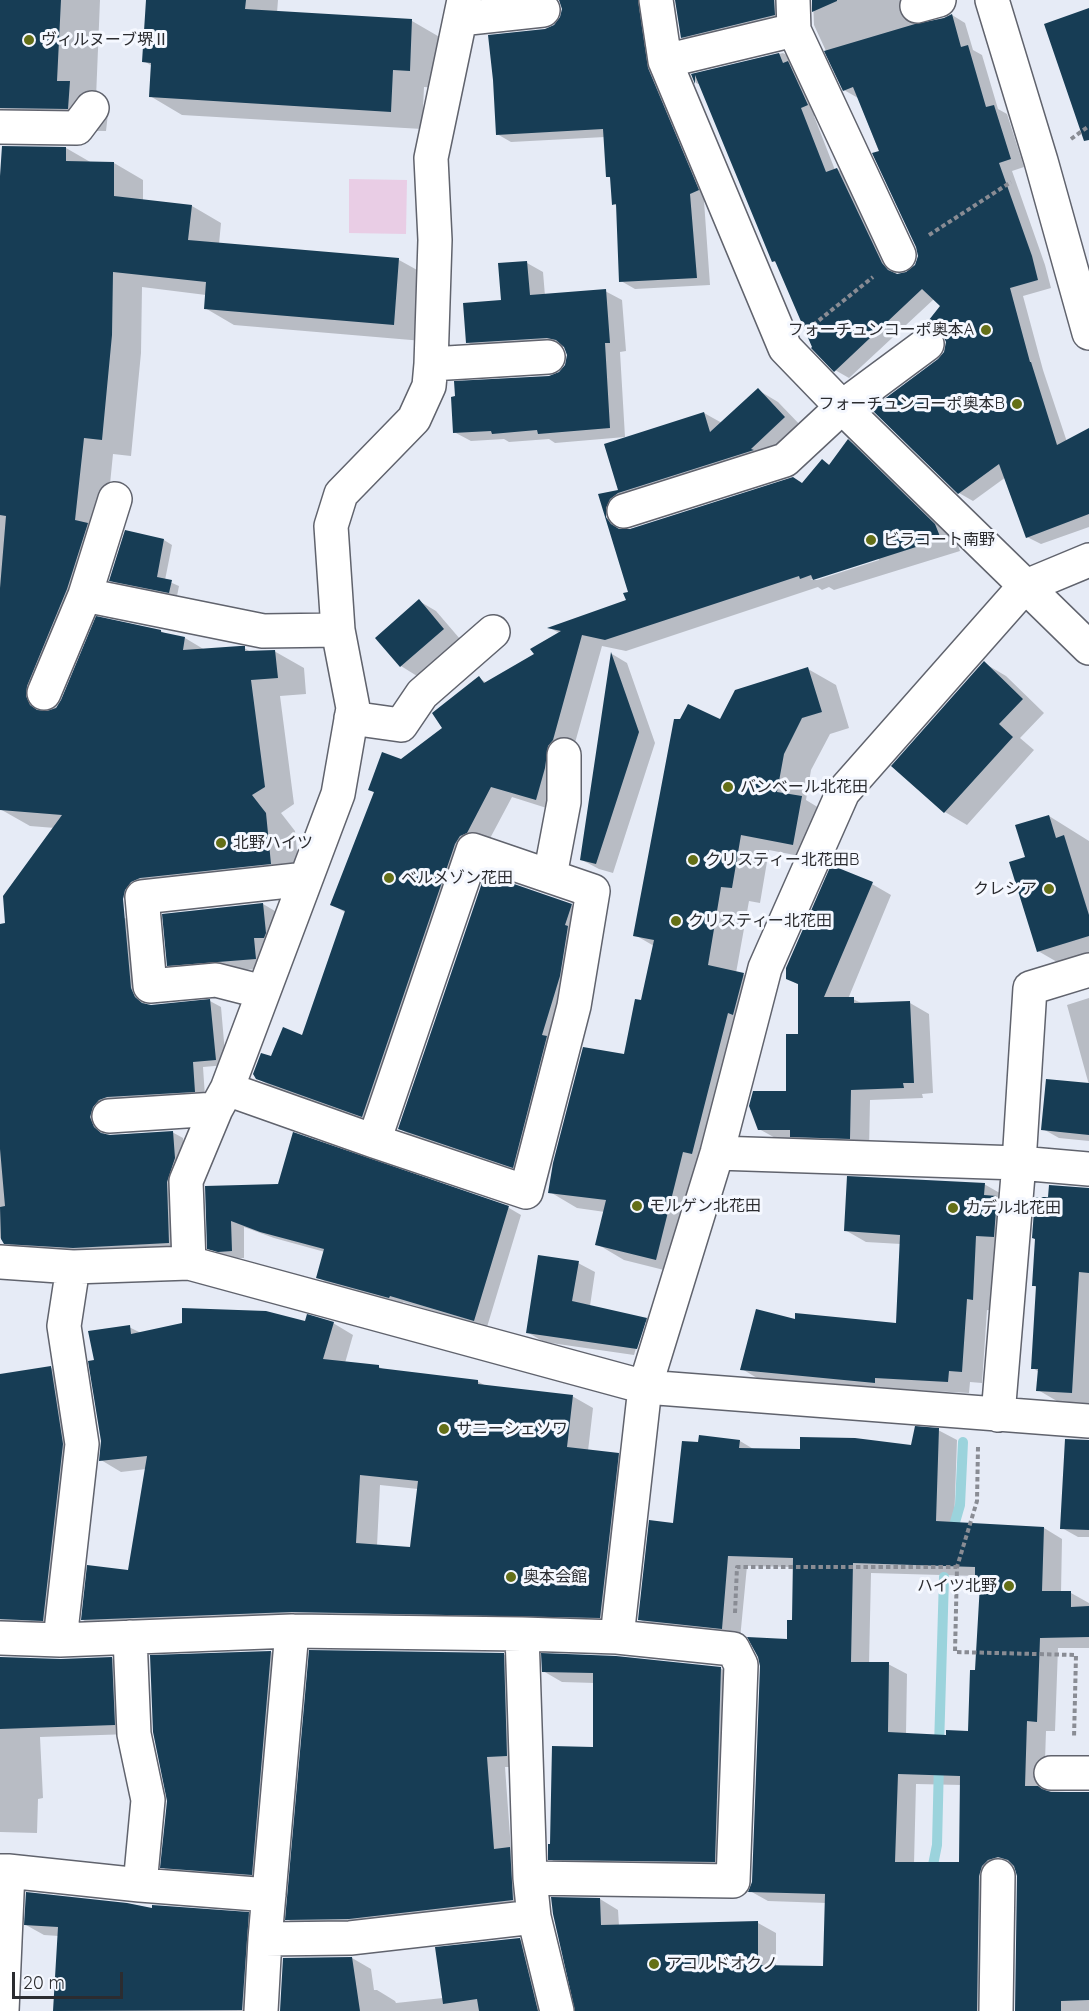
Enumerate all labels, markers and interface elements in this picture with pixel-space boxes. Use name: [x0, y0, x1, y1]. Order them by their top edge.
place label: ヴィルヌーブ堺Ⅱ: [41, 30, 169, 50]
marker: ヴィルヌーブ堺Ⅱ: [22, 33, 36, 47]
place label: フォーチュンコーポ奥本A: [788, 320, 974, 340]
marker: フォーチュンコーポ奥本A: [979, 323, 993, 337]
place label: フォーチュンコーポ奥本B: [819, 394, 1005, 414]
marker: フォーチュンコーポ奥本B: [1010, 397, 1024, 411]
place label: ビラコート南野: [883, 530, 995, 550]
marker: ビラコート南野: [864, 533, 878, 547]
place label: バンベール北花田: [740, 777, 868, 797]
marker: バンベール北花田: [721, 780, 735, 794]
place label: 北野ハイツ: [233, 833, 313, 853]
marker: 北野ハイツ: [214, 836, 228, 850]
place label: クリスティー北花田B: [705, 850, 859, 870]
marker: クリスティー北花田B: [686, 853, 700, 867]
place label: ベルメゾン花田: [401, 868, 513, 888]
marker: ベルメゾン花田: [382, 871, 396, 885]
place label: クレシア: [973, 879, 1037, 899]
marker: クレシア: [1042, 882, 1056, 896]
place label: クリスティー北花田: [688, 911, 832, 931]
marker: クリスティー北花田: [669, 914, 683, 928]
place label: モルゲン北花田: [649, 1196, 761, 1216]
place label: カデル北花田: [965, 1198, 1061, 1218]
marker: モルゲン北花田: [630, 1199, 644, 1213]
marker: カデル北花田: [946, 1201, 960, 1215]
place label: サニーシェソワ: [456, 1419, 568, 1439]
marker: サニーシェソワ: [437, 1422, 451, 1436]
place label: 奥本会館: [523, 1567, 587, 1587]
marker: 奥本会館: [504, 1570, 518, 1584]
place label: ハイツ北野: [917, 1576, 997, 1596]
marker: ハイツ北野: [1002, 1579, 1016, 1593]
place label: アコルドオクノ: [666, 1954, 778, 1974]
marker: アコルドオクノ: [647, 1957, 661, 1971]
scale bar: [15, 1960, 126, 1998]
text: 20 m: [23, 1971, 65, 1994]

